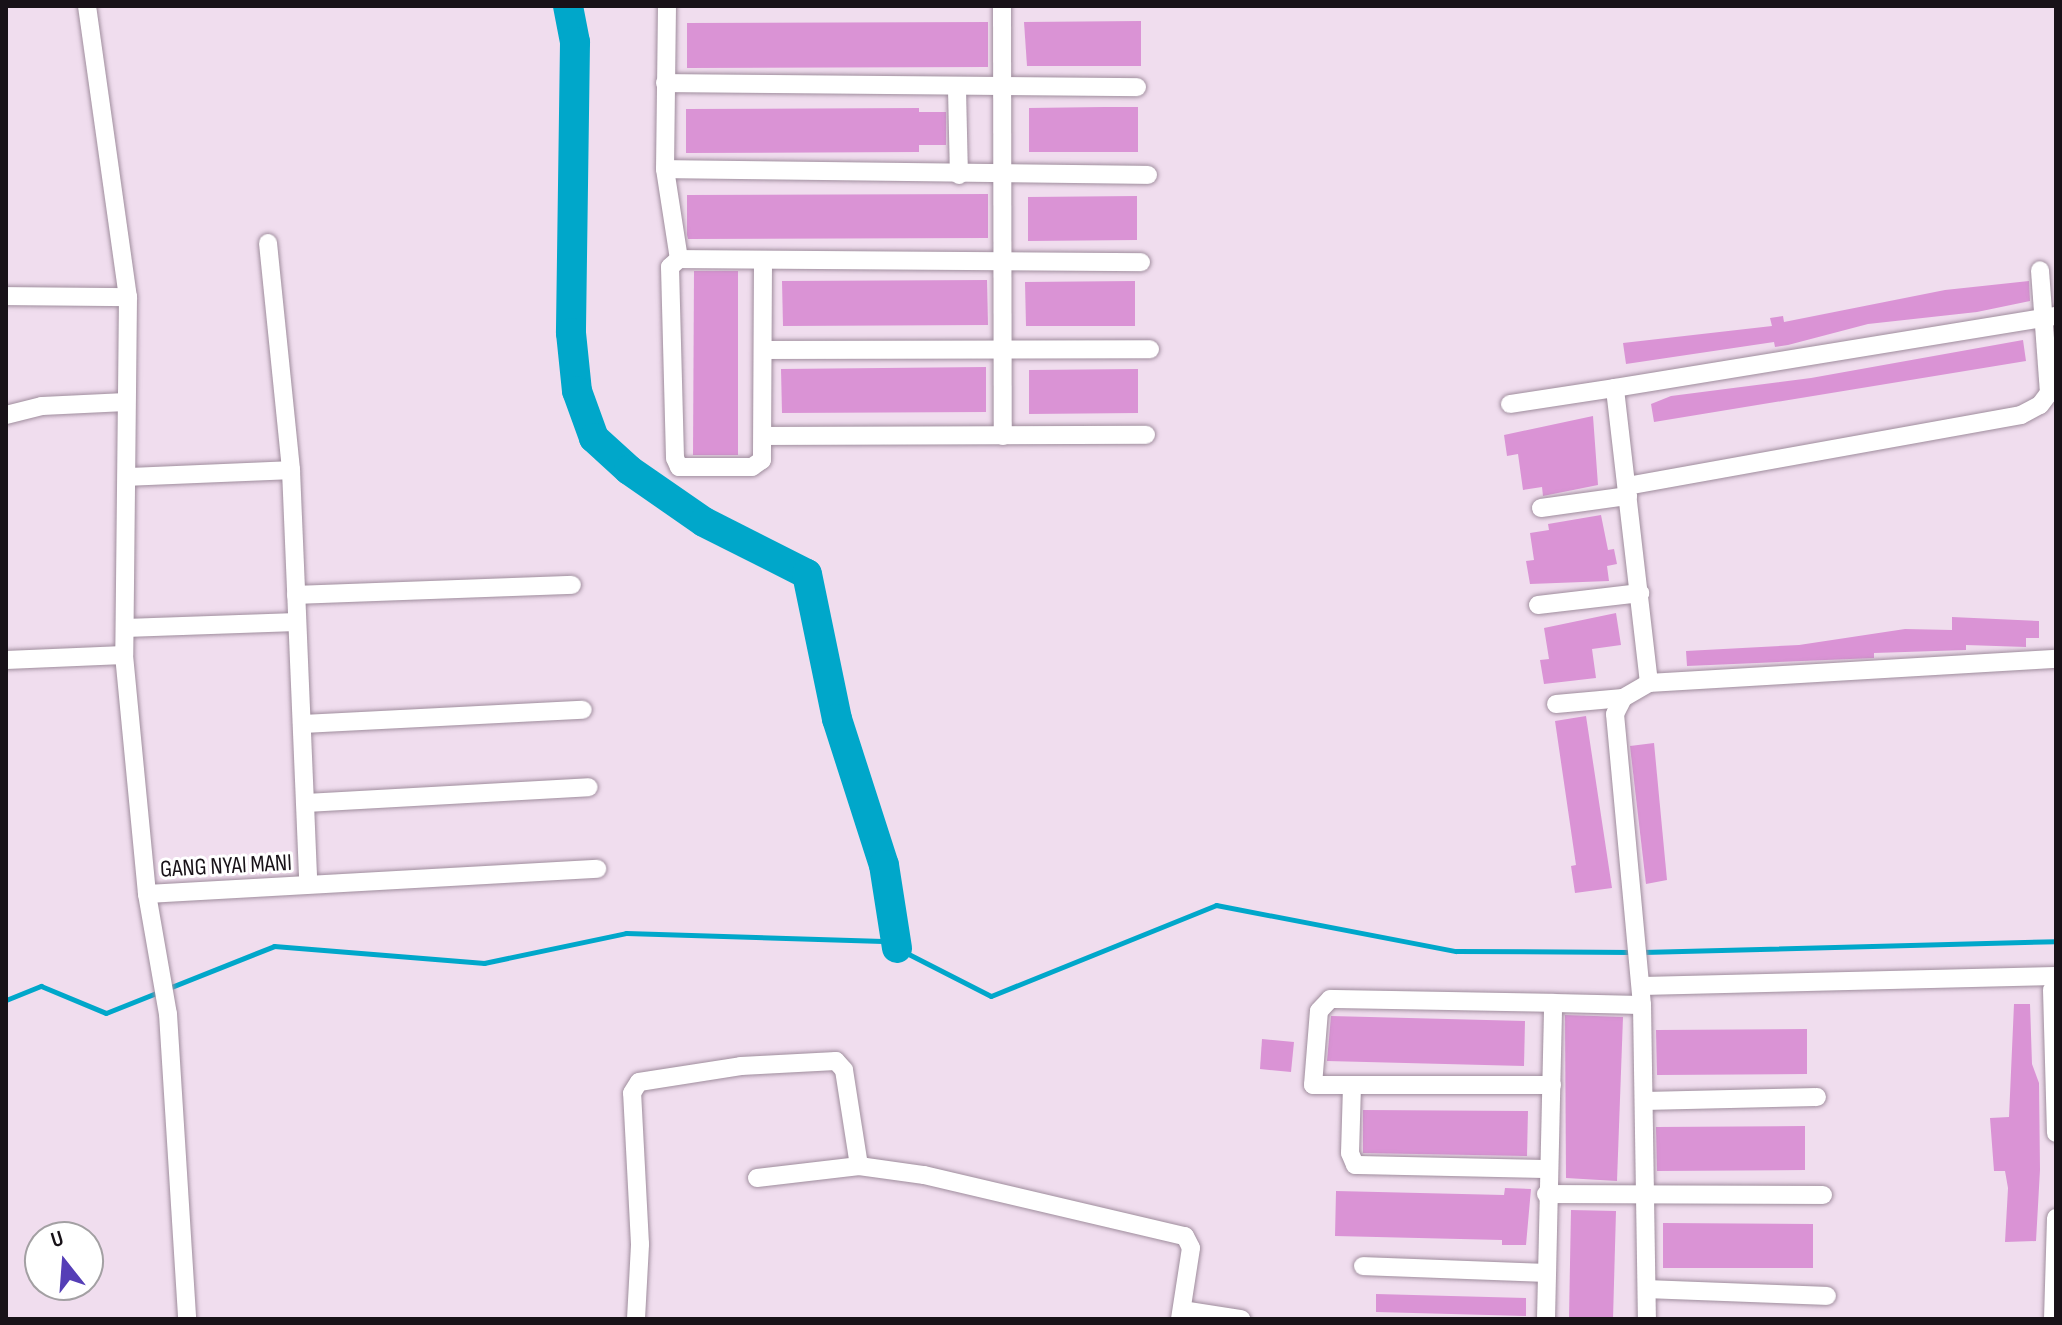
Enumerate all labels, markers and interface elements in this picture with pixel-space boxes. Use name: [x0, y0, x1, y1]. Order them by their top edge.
street label: GANG NYAI MANI: [159, 848, 293, 884]
north arrow: [24, 1221, 104, 1301]
text: U: [48, 1225, 67, 1254]

